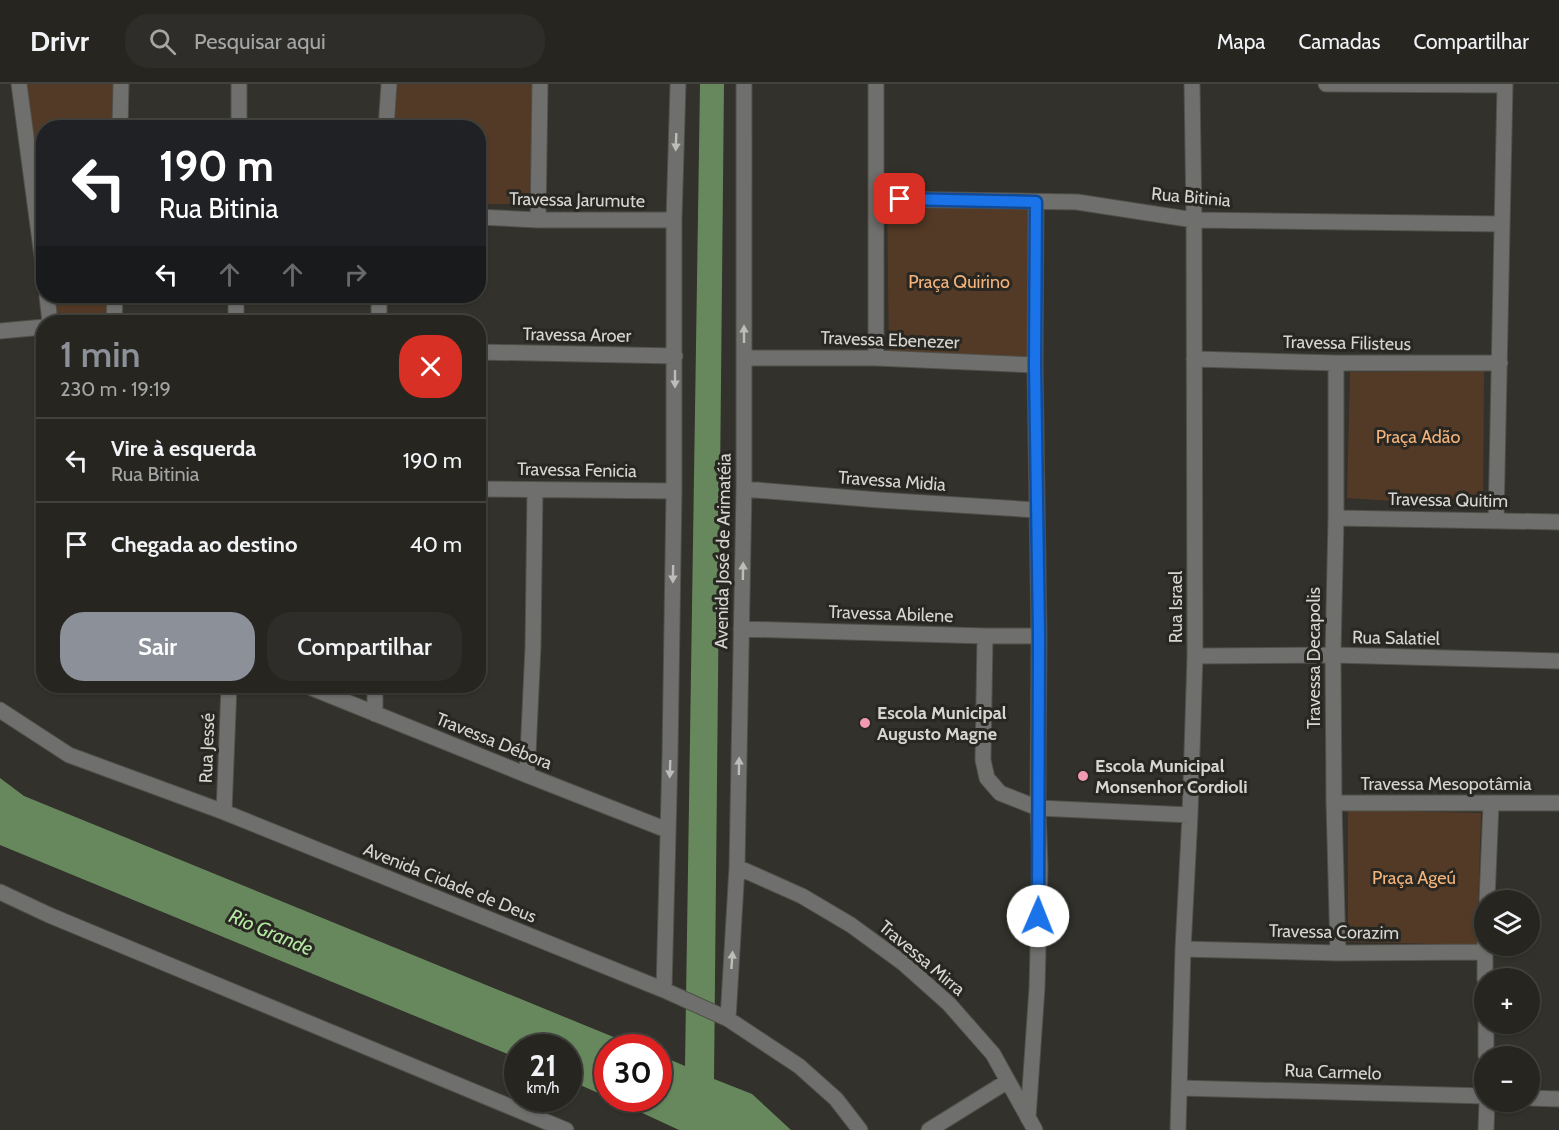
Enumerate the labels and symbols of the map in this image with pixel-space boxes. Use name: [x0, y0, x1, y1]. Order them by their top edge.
one-way arrow: [672, 133, 681, 152]
pin: [874, 173, 925, 224]
street label: Rua Bitinia: [1150, 183, 1232, 211]
street label: Travessa Jarumute: [509, 188, 645, 212]
park label: Praça Quirino: [908, 271, 1010, 293]
street label: Travessa Aroer: [522, 323, 632, 347]
one-way arrow: [739, 324, 749, 343]
street label: Travessa Ebenezer: [820, 327, 960, 353]
street label: Travessa Filisteus: [1283, 331, 1411, 355]
one-way arrow: [670, 370, 680, 389]
park label: Praça Adão: [1376, 426, 1460, 448]
street label: Avenida José de Arimatéia: [710, 453, 736, 649]
street label: Travessa Fenicia: [517, 458, 637, 482]
street label: Travessa Midia: [837, 466, 947, 496]
street label: Travessa Quitim: [1388, 488, 1508, 512]
one-way arrow: [738, 561, 747, 580]
one-way arrow: [668, 565, 678, 584]
street label: Rua Israel: [1165, 570, 1187, 643]
street label: Travessa Decapolis: [1303, 587, 1325, 729]
street label: Travessa Abilene: [828, 601, 954, 627]
street label: Rua Salatiel: [1352, 626, 1441, 650]
place label: Escola Municipal Augusto Magne: [877, 702, 1007, 745]
street label: Travessa Débora: [433, 708, 556, 774]
street label: Rua Jessé: [195, 712, 219, 784]
marker: Escola Municipal Augusto Magne: [858, 716, 872, 730]
place label: Escola Municipal Monsenhor Cordioli: [1095, 755, 1248, 798]
one-way arrow: [734, 756, 744, 775]
one-way arrow: [665, 760, 674, 779]
marker: Escola Municipal Monsenhor Cordioli: [1076, 769, 1090, 783]
street label: Travessa Mesopotâmia: [1360, 773, 1532, 795]
street label: Avenida Cidade de Deus: [360, 838, 540, 928]
park label: Praça Ageú: [1372, 867, 1456, 889]
position arrow: [1006, 884, 1070, 948]
water label: Rio Grande: [225, 904, 317, 960]
street label: Travessa Mirra: [875, 916, 970, 1001]
street label: Travessa Corazim: [1269, 920, 1399, 944]
one-way arrow: [727, 951, 736, 970]
speed limit sign: 30: [594, 1034, 672, 1112]
street label: Rua Carmelo: [1284, 1059, 1382, 1085]

